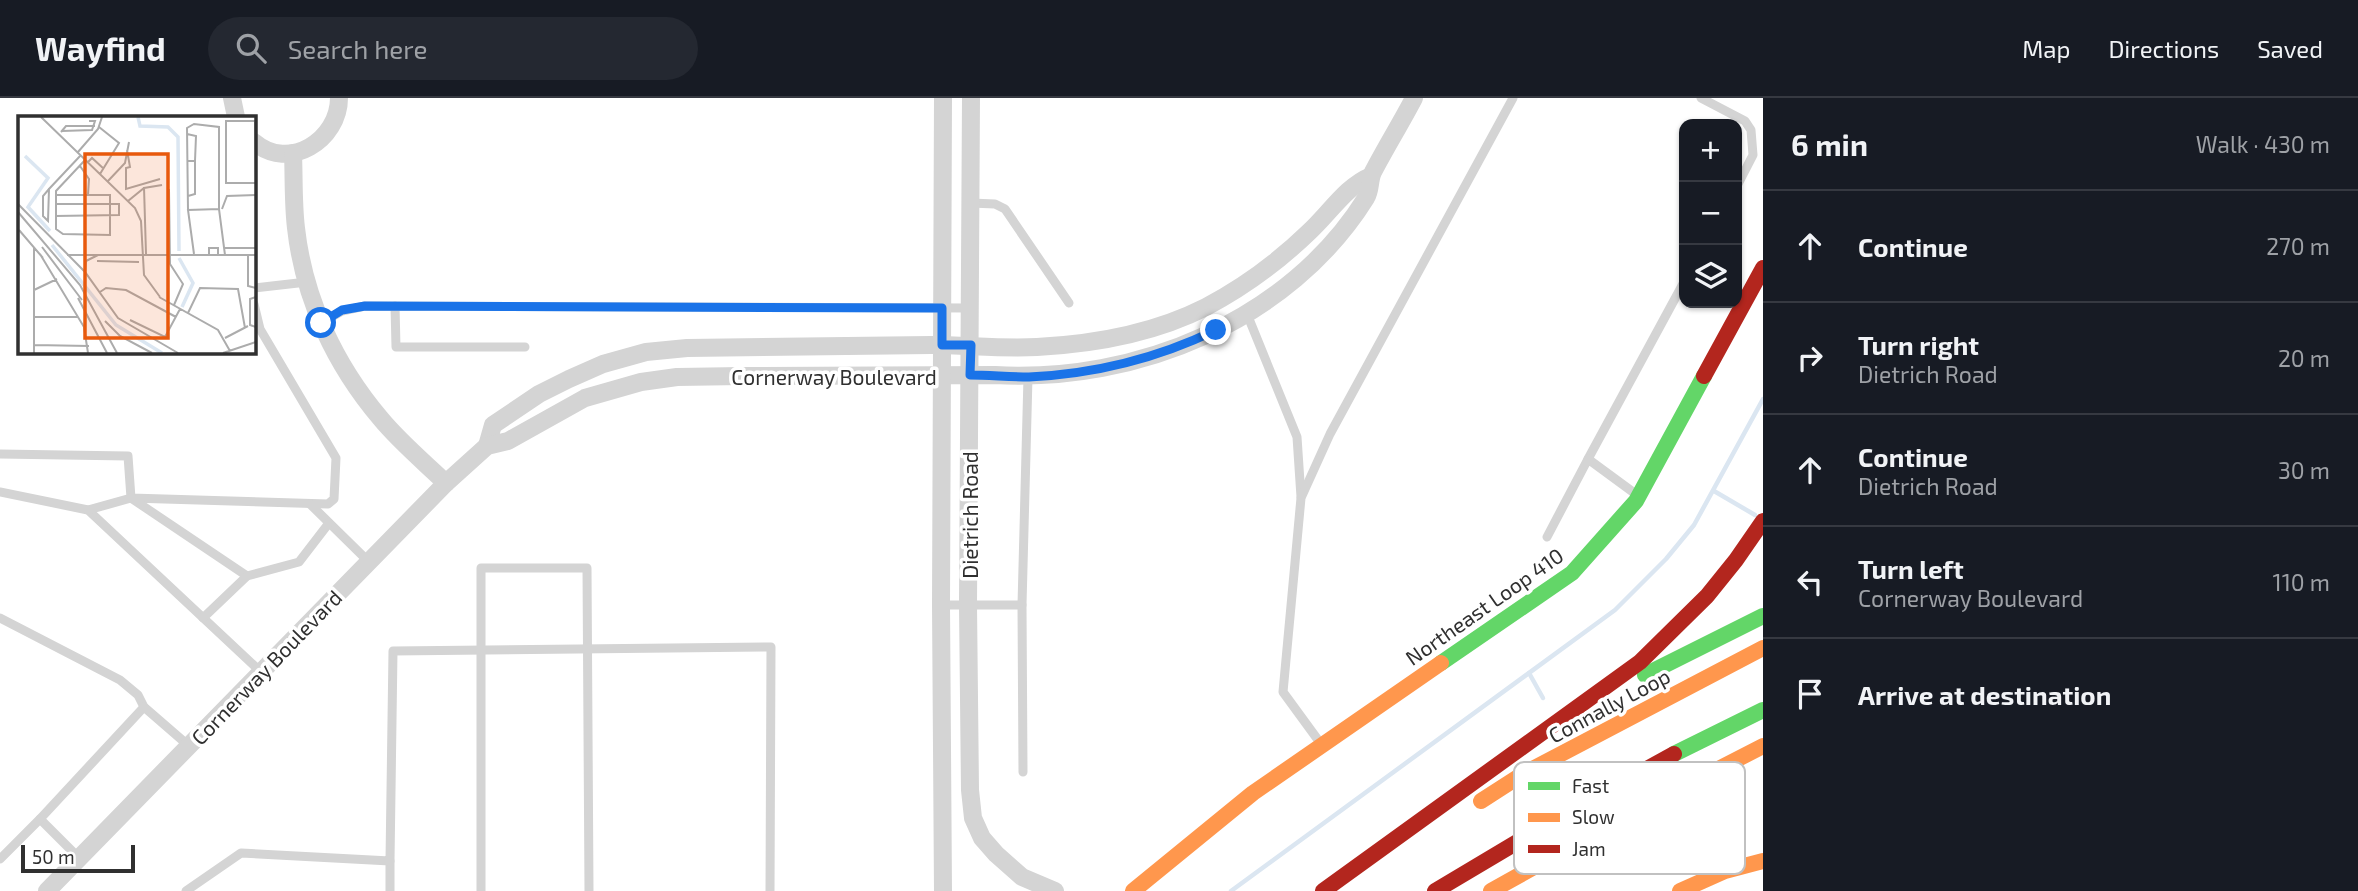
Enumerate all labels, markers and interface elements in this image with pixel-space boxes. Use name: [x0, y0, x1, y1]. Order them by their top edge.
search box: [208, 17, 698, 80]
text: Wayfind: [35, 28, 166, 68]
icon: search: [232, 29, 270, 67]
text: Search here: [288, 33, 427, 64]
text: Map: [2022, 34, 2070, 63]
text: Directions: [2108, 34, 2219, 63]
text: Saved: [2257, 34, 2323, 63]
inset map: [18, 116, 256, 354]
map controls: [1679, 119, 1742, 308]
button: +: [1679, 119, 1742, 182]
text: 6 min: [1791, 126, 1868, 162]
text: Walk · 430 m: [2196, 130, 2330, 158]
button: −: [1679, 182, 1742, 245]
icon: ahead: [1791, 227, 1829, 265]
text: Continue: [1858, 231, 1968, 262]
text: 270 m: [2266, 232, 2330, 260]
button: layers: [1679, 245, 1742, 308]
route start: [305, 307, 336, 338]
route end: [1200, 314, 1231, 345]
text: Turn right: [1858, 329, 1979, 360]
icon: right: [1791, 339, 1829, 377]
text: 20 m: [2278, 344, 2330, 372]
text: Dietrich Road: [1858, 360, 1998, 388]
street label: Cornerway Boulevard: [731, 364, 937, 389]
text: Continue: [1858, 441, 1968, 472]
street label: Dietrich Road: [957, 451, 982, 579]
icon: ahead: [1791, 451, 1829, 489]
text: 30 m: [2278, 456, 2330, 484]
text: Dietrich Road: [1858, 472, 1998, 500]
street label: Northeast Loop 410: [1400, 542, 1568, 670]
text: Turn left: [1858, 553, 1964, 584]
icon: left: [1791, 563, 1829, 601]
text: 110 m: [2273, 568, 2330, 596]
street label: Cornerway Boulevard: [186, 584, 346, 750]
text: Cornerway Boulevard: [1858, 584, 2083, 612]
street label: Connally Loop: [1544, 663, 1674, 747]
icon: arrive: [1791, 675, 1829, 713]
text: Arrive at destination: [1858, 679, 2111, 710]
legend: [1514, 762, 1745, 874]
text: Fast: [1572, 774, 1609, 797]
text: Slow: [1572, 805, 1615, 828]
text: Jam: [1572, 837, 1606, 860]
scale bar: [21, 842, 135, 874]
text: 50 m: [32, 845, 75, 868]

